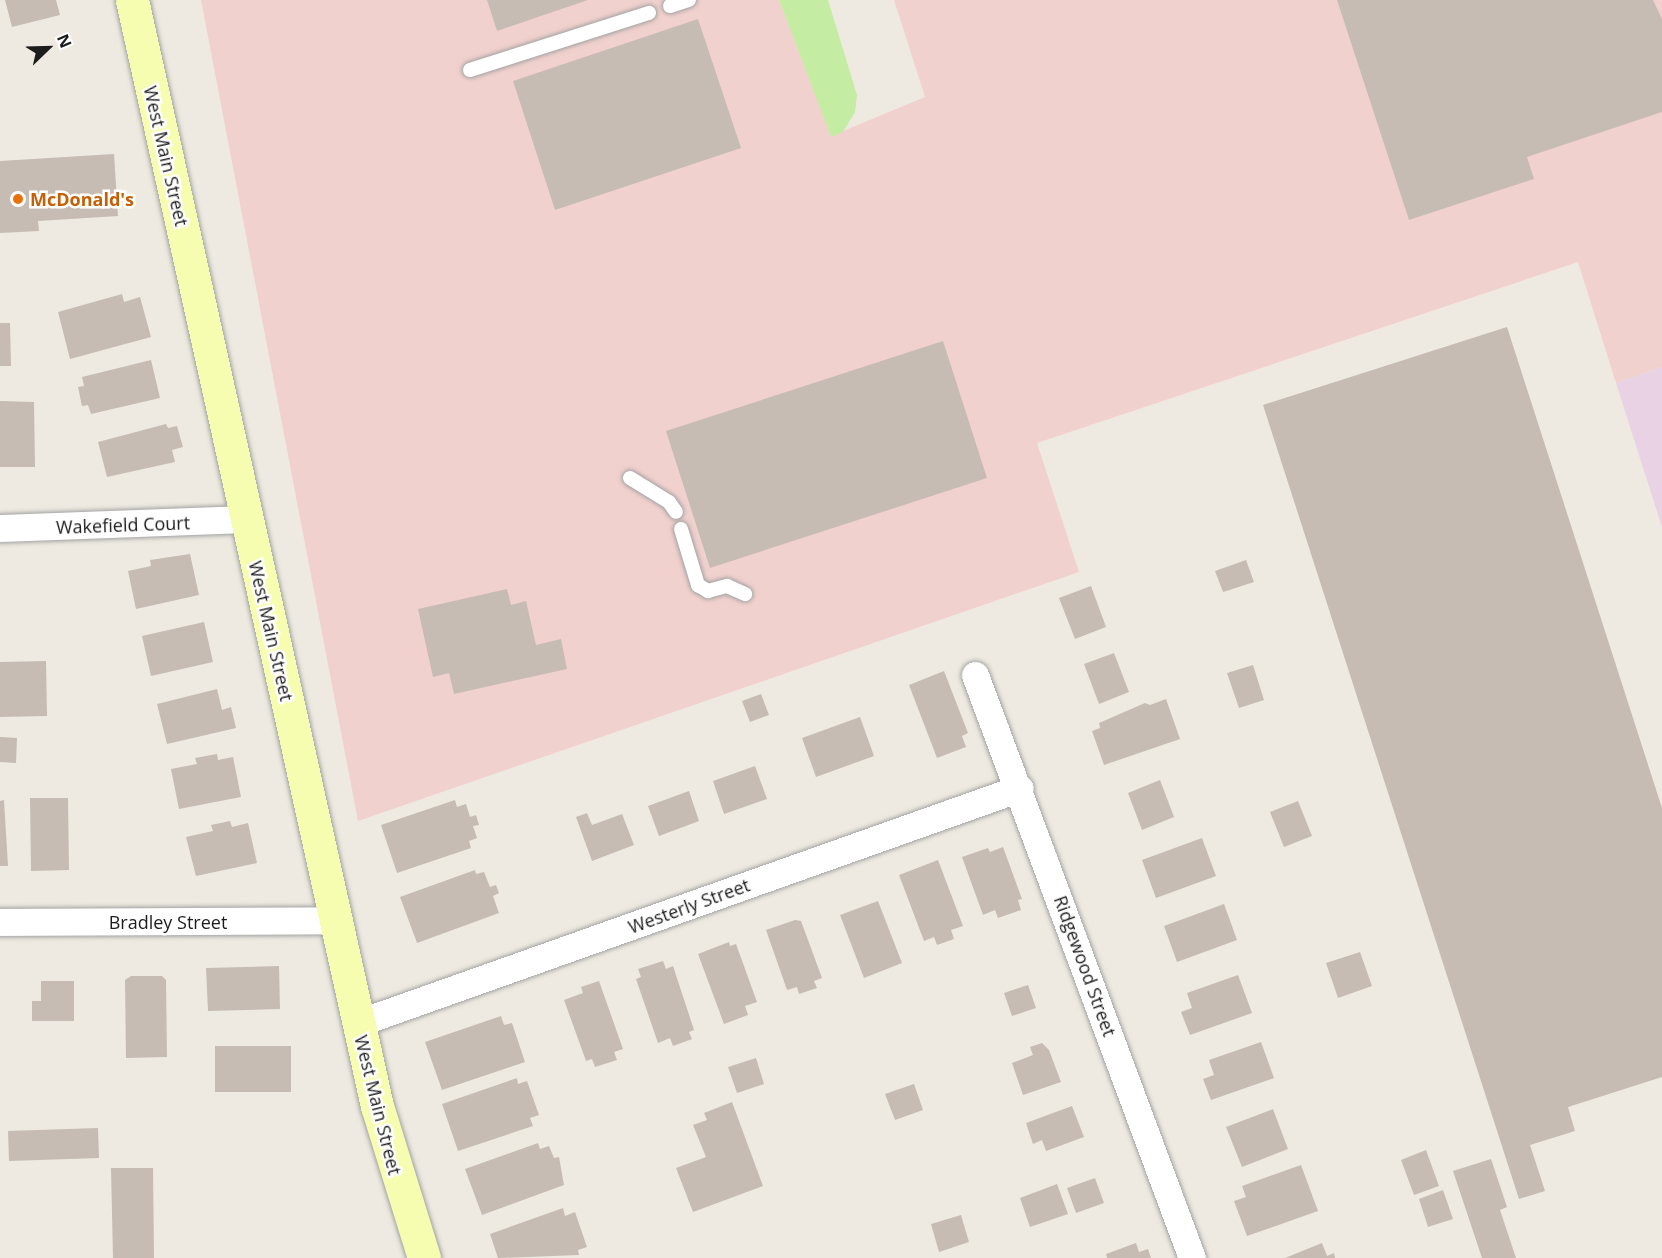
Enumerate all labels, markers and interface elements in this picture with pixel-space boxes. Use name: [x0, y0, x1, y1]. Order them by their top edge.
north arrow: [18, 18, 78, 78]
text: N: [52, 31, 77, 51]
street label: West Main Street: [139, 84, 193, 228]
place label: McDonald's: [30, 188, 134, 210]
marker: McDonald's: [11, 192, 25, 206]
street label: Wakefield Court: [56, 512, 190, 538]
street label: West Main Street: [244, 559, 298, 703]
street label: Westerly Street: [625, 874, 753, 938]
street label: Ridgewood Street: [1050, 893, 1120, 1039]
street label: Bradley Street: [109, 911, 227, 933]
street label: West Main Street: [350, 1033, 406, 1177]

